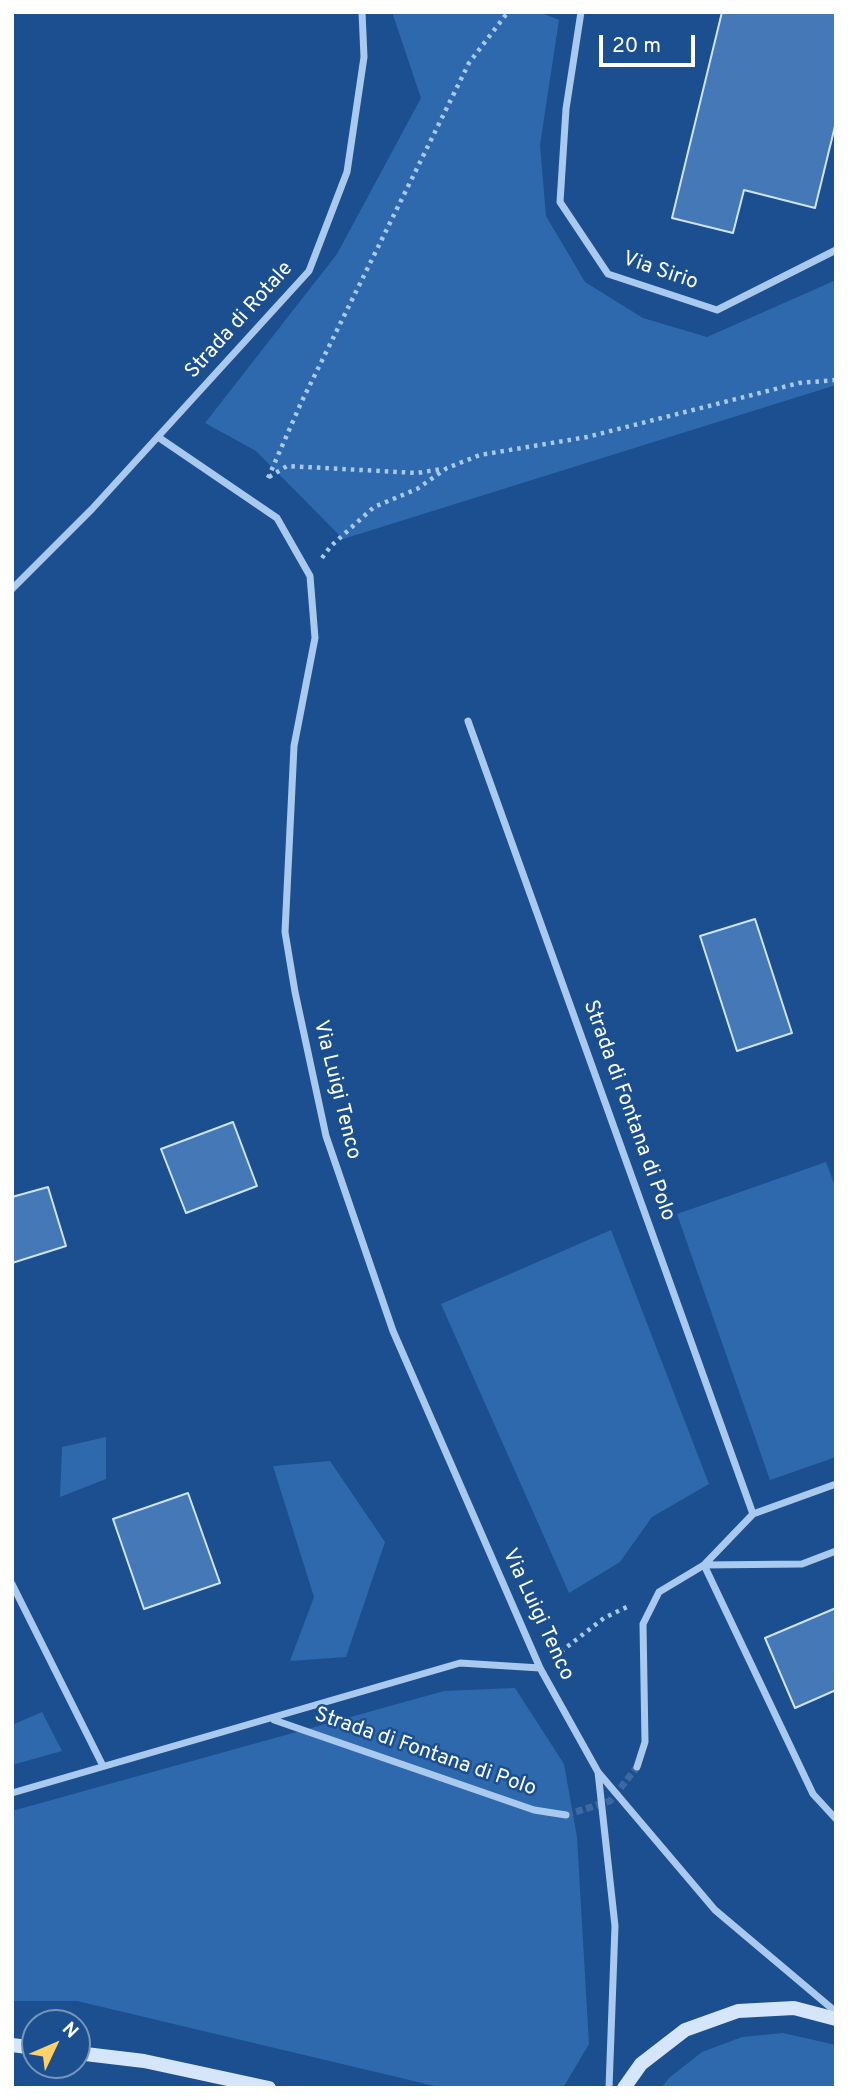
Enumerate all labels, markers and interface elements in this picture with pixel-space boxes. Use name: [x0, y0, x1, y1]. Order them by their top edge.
scale bar: [603, 21, 699, 65]
text: 20 m: [612, 33, 661, 60]
street label: Via Sirio: [619, 247, 701, 297]
street label: Strada di Rotale: [181, 257, 299, 385]
street label: Strada di Fontana di Polo: [576, 997, 680, 1225]
street label: Via Luigi Tenco: [307, 1018, 365, 1162]
street label: Via Luigi Tenco: [495, 1545, 579, 1685]
street label: Strada di Fontana di Polo: [311, 1703, 539, 1803]
north arrow: [21, 2009, 91, 2079]
text: N: [56, 2018, 83, 2044]

